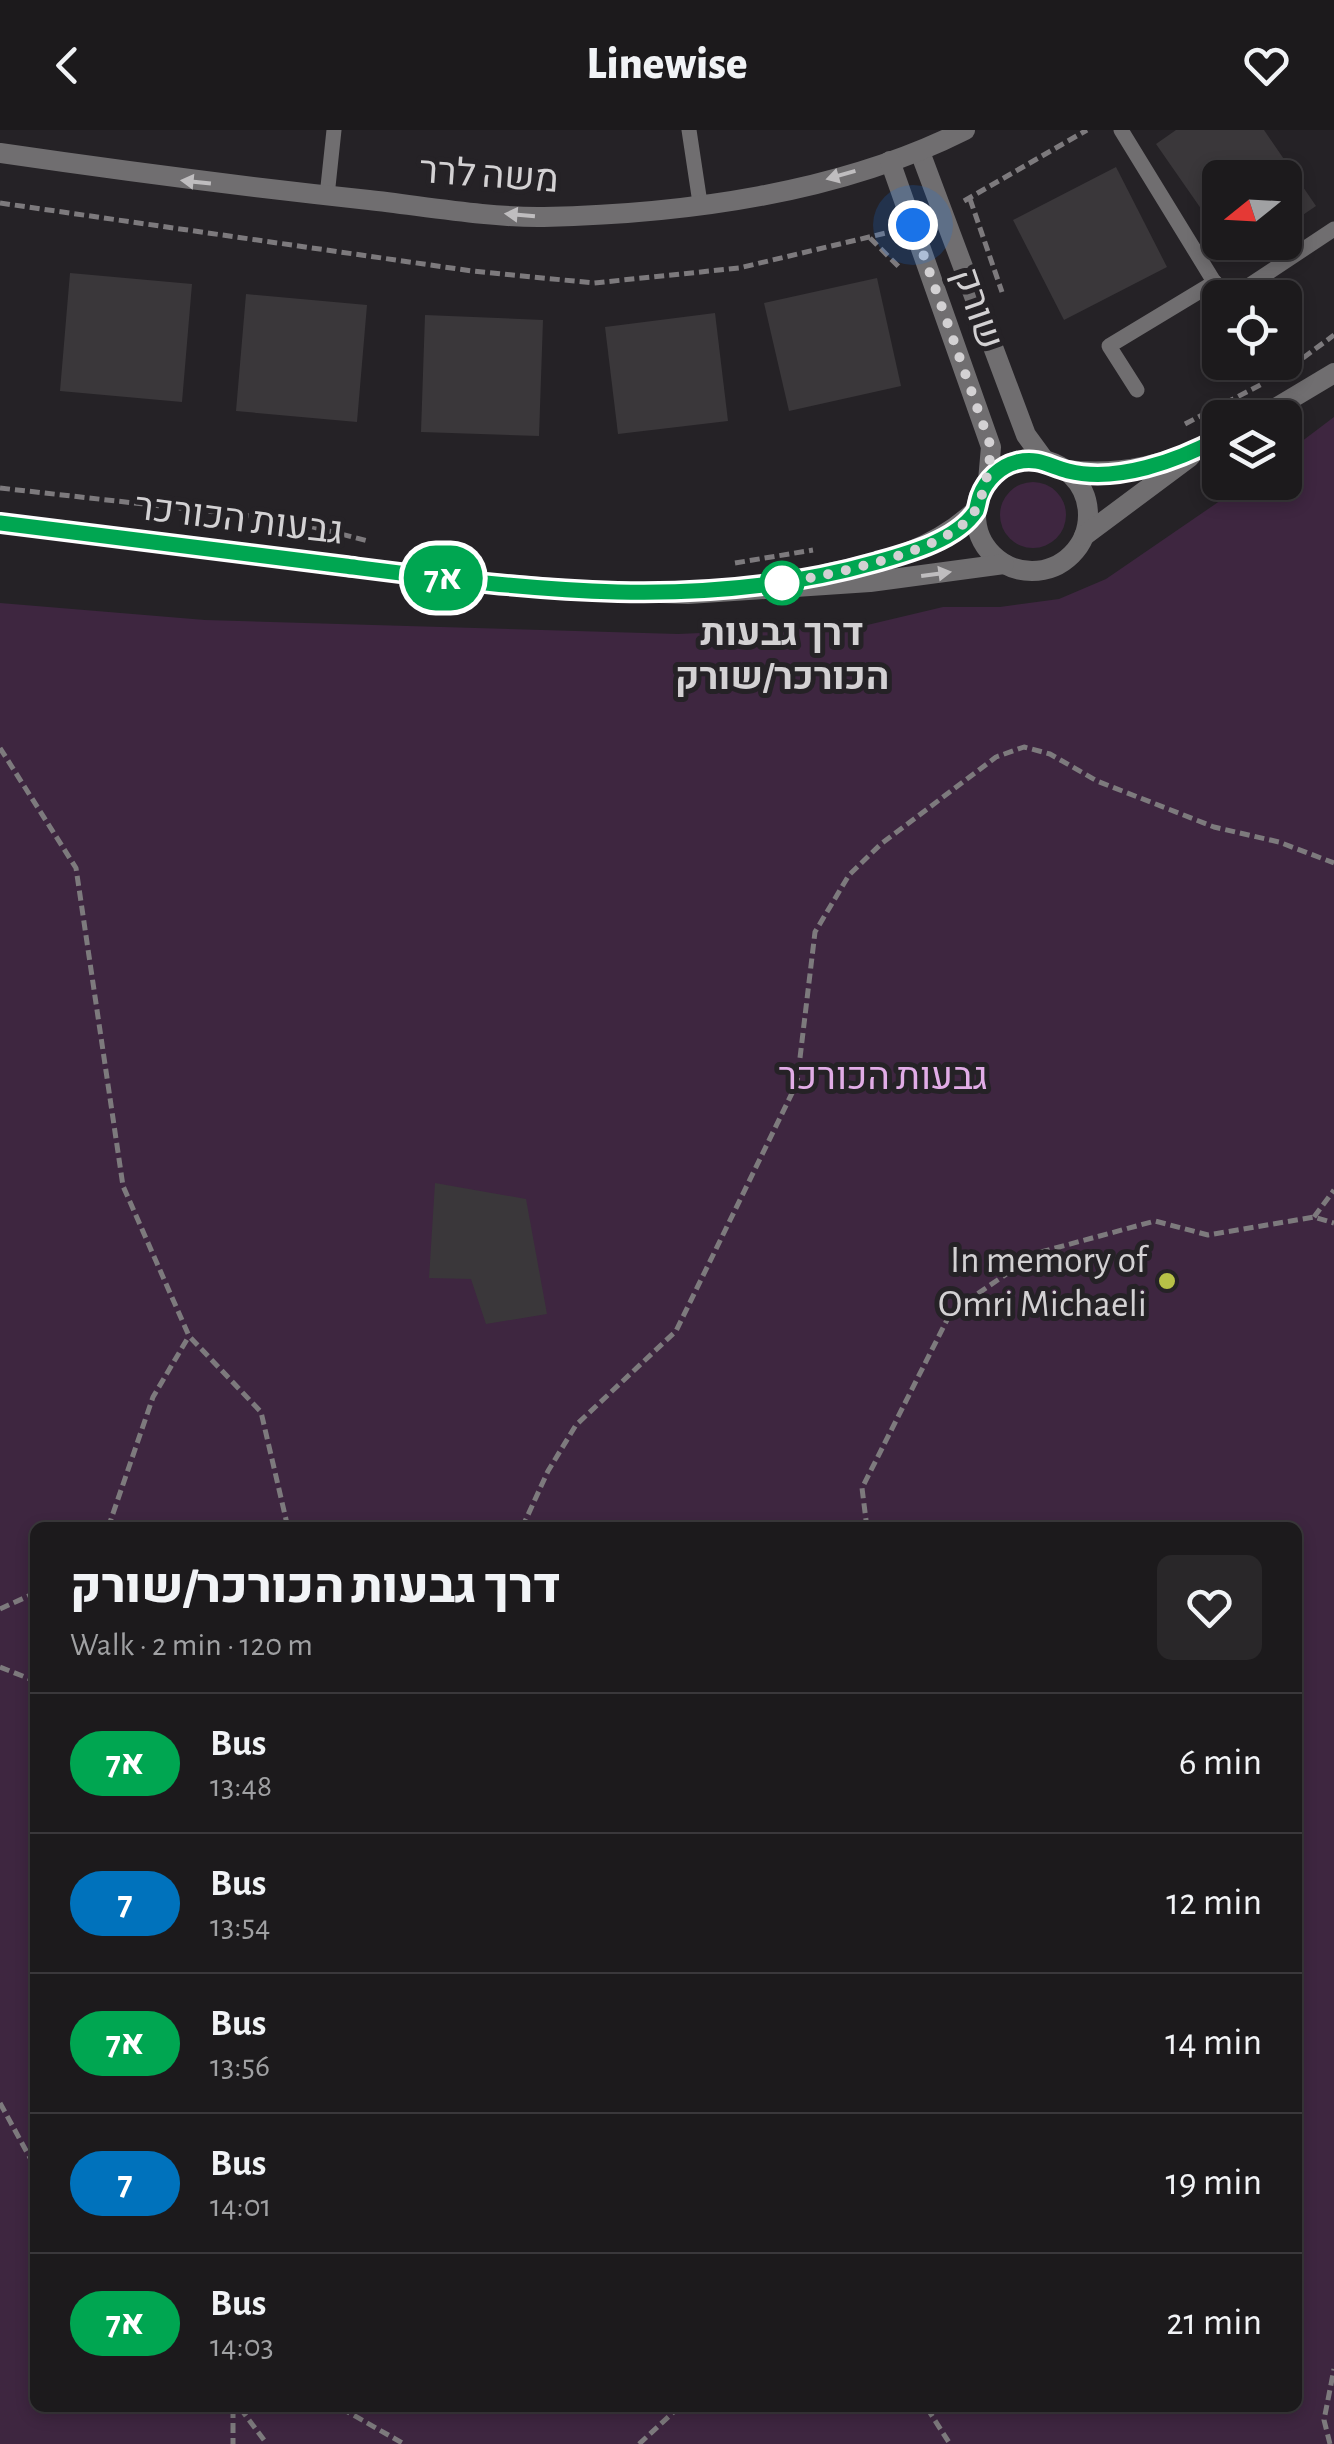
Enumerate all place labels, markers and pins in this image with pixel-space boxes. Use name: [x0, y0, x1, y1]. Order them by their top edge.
marker: דרך גבעות הכורכר/שורק: [761, 562, 803, 604]
place label: דרך גבעות הכורכר/שורק: [675, 615, 889, 697]
place label: In memory of Omri Michaeli: [938, 1242, 1149, 1324]
marker: In memory of Omri Michaeli: [1156, 1270, 1178, 1292]

